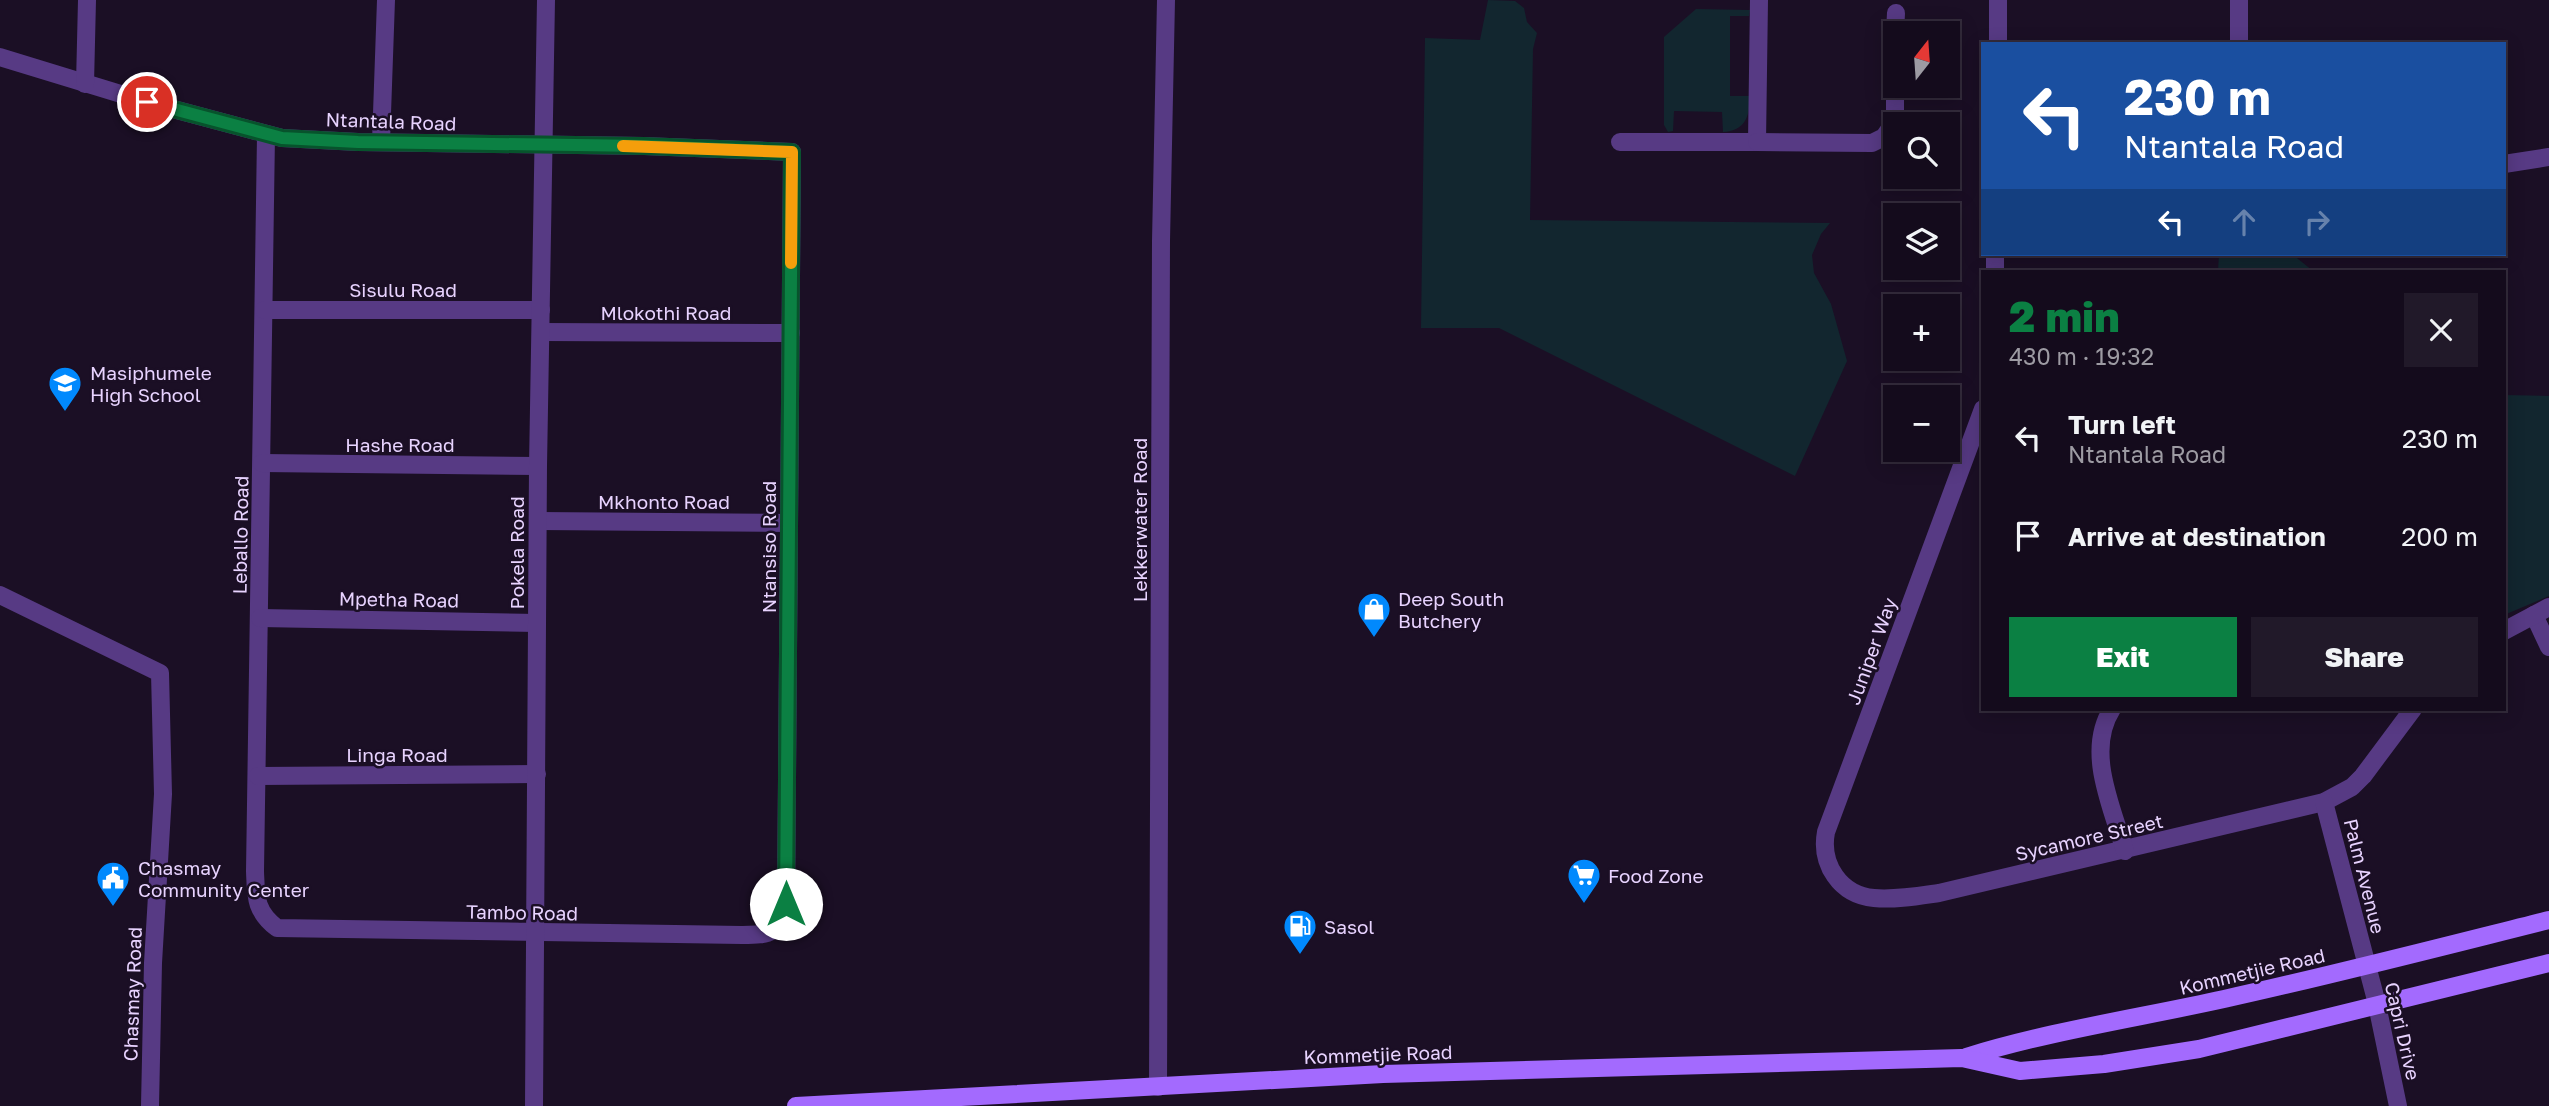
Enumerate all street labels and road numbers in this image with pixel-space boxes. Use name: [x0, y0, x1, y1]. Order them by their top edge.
street label: Ntantala Road: [325, 107, 457, 135]
street label: Sisulu Road: [349, 278, 457, 301]
street label: Mlokothi Road: [600, 301, 732, 324]
street label: Hashe Road: [345, 433, 455, 456]
street label: Lekkerwater Road: [1128, 438, 1151, 602]
street label: Leballo Road: [227, 475, 253, 595]
street label: Ntansiso Road: [757, 481, 780, 613]
street label: Mkhonto Road: [598, 490, 730, 513]
street label: Pokela Road: [505, 496, 528, 610]
street label: Mpetha Road: [339, 586, 459, 612]
street label: Juniper Way: [1841, 594, 1901, 708]
street label: Linga Road: [346, 743, 448, 766]
street label: Sycamore Street: [2013, 809, 2165, 865]
street label: Palm Avenue: [2340, 816, 2390, 936]
street label: Tambo Road: [466, 900, 578, 924]
street label: Chasmay Road: [118, 926, 146, 1062]
street label: Kommetjie Road: [2177, 943, 2327, 999]
street label: Capri Drive: [2381, 980, 2425, 1082]
street label: Kommetjie Road: [1303, 1040, 1453, 1068]

